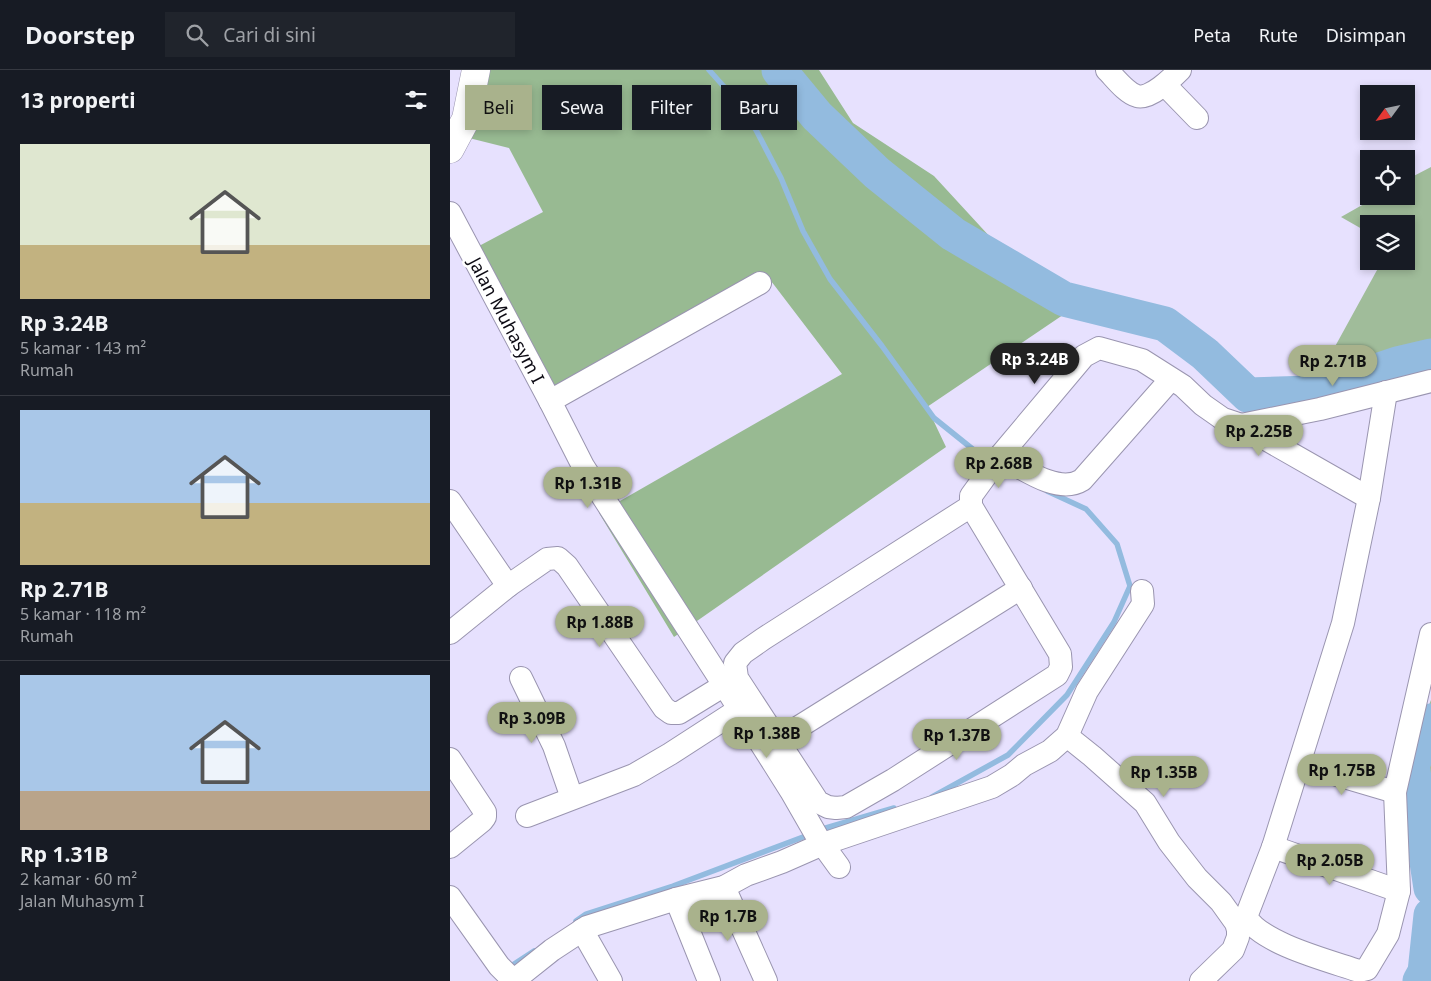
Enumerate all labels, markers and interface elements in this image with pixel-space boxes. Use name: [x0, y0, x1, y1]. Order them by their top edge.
search box: [165, 12, 515, 57]
text: Doorstep: [25, 18, 135, 51]
icon: search: [183, 21, 211, 49]
text: Cari di sini: [223, 22, 316, 48]
text: Peta: [1193, 23, 1231, 47]
text: Rute: [1259, 23, 1298, 47]
text: Disimpan: [1326, 23, 1406, 47]
chip: Beli: [465, 85, 532, 130]
chip: Sewa: [542, 85, 622, 130]
chip: Filter: [632, 85, 711, 130]
chip: Baru: [721, 85, 797, 130]
north arrow: [1360, 85, 1415, 140]
map controls: [1360, 85, 1415, 270]
text: 13 properti: [20, 86, 135, 114]
icon: filters: [402, 86, 430, 114]
button: locate: [1360, 150, 1415, 205]
icon: home: [180, 177, 270, 267]
button: layers: [1360, 215, 1415, 270]
street label: Jalan Muhasym I: [463, 251, 550, 387]
text: Rp 3.24B: [20, 309, 108, 337]
text: 5 kamar · 143 m²: [20, 337, 146, 359]
pin: Rp 3.24B: [983, 342, 1087, 385]
pin: Rp 2.71B: [1281, 344, 1385, 387]
text: Rp 3.24B: [1001, 348, 1069, 370]
text: Rp 2.71B: [1299, 350, 1367, 372]
text: Rumah: [20, 359, 74, 381]
pin: Rp 2.25B: [1207, 414, 1311, 457]
text: Rp 2.25B: [1225, 420, 1293, 442]
icon: home: [180, 442, 270, 532]
pin: Rp 2.68B: [947, 446, 1051, 489]
text: Rp 2.68B: [965, 452, 1033, 474]
pin: Rp 1.31B: [536, 466, 640, 509]
text: Rp 1.31B: [554, 472, 622, 494]
text: Rp 2.71B: [20, 575, 108, 603]
text: 5 kamar · 118 m²: [20, 603, 146, 625]
pin: Rp 1.88B: [548, 606, 652, 648]
text: Rp 1.88B: [566, 611, 634, 633]
text: Rumah: [20, 625, 74, 647]
pin: Rp 3.09B: [480, 702, 584, 744]
icon: home: [180, 707, 270, 797]
text: Rp 3.09B: [498, 707, 566, 729]
pin: Rp 1.38B: [715, 716, 819, 759]
pin: Rp 1.37B: [905, 718, 1009, 761]
text: Rp 1.38B: [733, 722, 801, 744]
text: Rp 1.37B: [923, 724, 991, 746]
pin: Rp 1.75B: [1290, 754, 1394, 796]
pin: Rp 1.35B: [1112, 756, 1216, 798]
text: Rp 1.75B: [1308, 759, 1376, 781]
text: Rp 1.35B: [1130, 761, 1198, 783]
text: Rp 1.31B: [20, 840, 108, 868]
pin: Rp 2.05B: [1278, 844, 1382, 886]
text: Rp 2.05B: [1296, 849, 1364, 871]
text: 2 kamar · 60 m²: [20, 868, 137, 890]
text: Jalan Muhasym I: [20, 890, 144, 912]
pin: Rp 1.7B: [682, 900, 774, 942]
text: Rp 1.7B: [699, 905, 757, 927]

